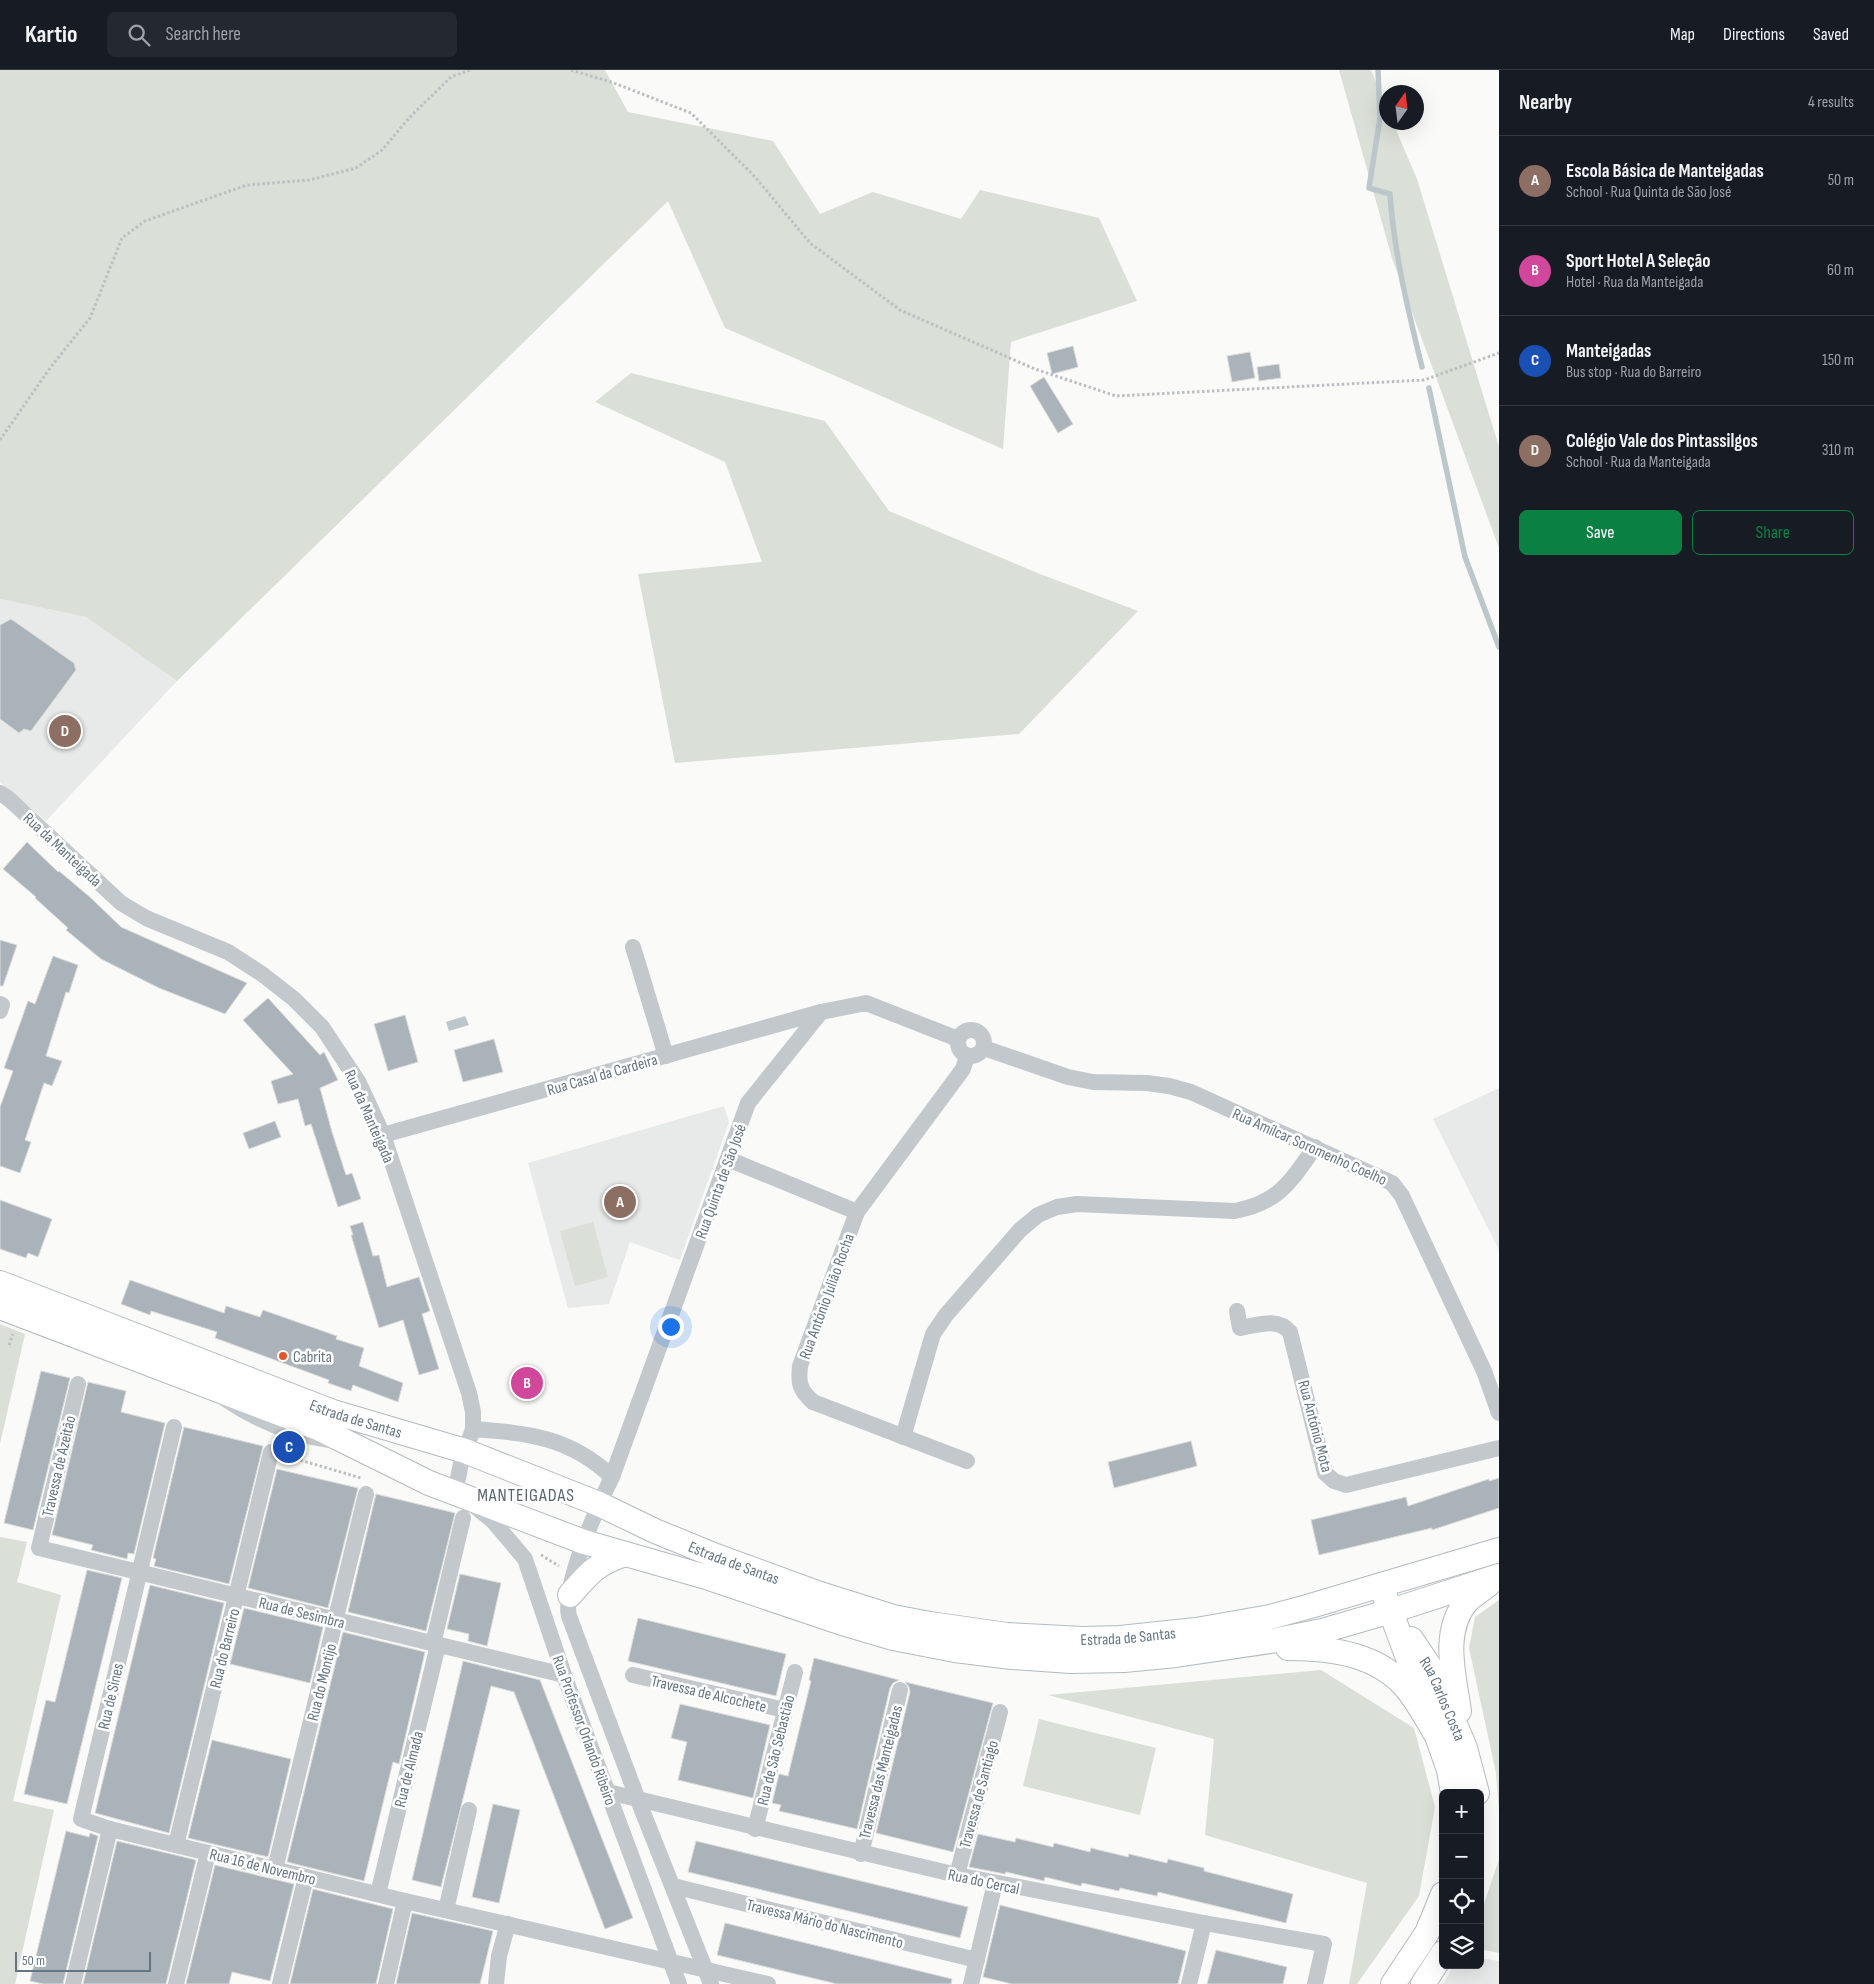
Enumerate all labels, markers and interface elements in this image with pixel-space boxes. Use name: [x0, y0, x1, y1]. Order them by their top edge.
search box: [107, 12, 457, 57]
text: Kartio: [25, 20, 77, 49]
icon: search: [125, 21, 153, 49]
text: Search here: [165, 23, 241, 46]
text: Map: [1670, 24, 1695, 45]
text: Directions: [1723, 24, 1785, 45]
text: Saved: [1813, 24, 1849, 45]
north arrow: [1379, 85, 1424, 130]
text: Nearby: [1519, 90, 1572, 115]
text: 4 results: [1808, 93, 1854, 112]
text: Escola Básica de Manteigadas: [1566, 160, 1764, 183]
text: A: [1531, 171, 1539, 190]
text: 50 m: [1828, 171, 1854, 190]
text: School · Rua Quinta de São José: [1566, 183, 1731, 202]
text: Sport Hotel A Seleção: [1566, 250, 1711, 273]
text: B: [1531, 261, 1539, 280]
text: 60 m: [1827, 261, 1854, 280]
text: Hotel · Rua da Manteigada: [1566, 273, 1703, 292]
text: Manteigadas: [1566, 340, 1651, 363]
text: C: [1531, 351, 1539, 370]
text: 150 m: [1822, 351, 1854, 370]
text: Bus stop · Rua do Barreiro: [1566, 363, 1701, 382]
text: Colégio Vale dos Pintassilgos: [1566, 430, 1758, 453]
text: D: [1531, 441, 1539, 460]
text: 310 m: [1822, 441, 1854, 460]
text: School · Rua da Manteigada: [1566, 453, 1711, 472]
button: Save: [1519, 510, 1682, 555]
button: Share: [1692, 510, 1854, 555]
pin: D: [49, 712, 81, 750]
street label: Rua da Manteigada: [19, 809, 105, 891]
street label: Rua Casal da Cardeira: [545, 1051, 660, 1100]
street label: Rua da Manteigada: [340, 1067, 398, 1166]
street label: Rua Amílcar Soromenho Coelho: [1229, 1105, 1389, 1190]
street label: Rua Quinta de São José: [692, 1122, 751, 1241]
pin: A: [604, 1183, 636, 1221]
street label: Rua António Julião Rocha: [796, 1231, 859, 1362]
your location: [658, 1314, 684, 1340]
place label: Cabrita: [293, 1348, 332, 1367]
marker: Cabrita: [277, 1350, 289, 1362]
pin: B: [511, 1364, 543, 1402]
street label: Rua António Mota: [1293, 1378, 1336, 1474]
street label: Estrada de Santas: [307, 1396, 404, 1443]
street label: Travessa de Azeitão: [39, 1414, 80, 1519]
pin: C: [273, 1428, 305, 1466]
district label: MANTEIGADAS: [477, 1485, 575, 1506]
street label: Estrada de Santas: [685, 1538, 782, 1589]
street label: Rua de Sesimbra: [257, 1594, 347, 1633]
street label: Rua do Barreiro: [206, 1607, 245, 1690]
street label: Estrada de Santas: [1080, 1624, 1177, 1650]
street label: Rua do Montijo: [304, 1642, 341, 1723]
street label: Rua Professor Orlando Ribeiro: [548, 1653, 620, 1808]
street label: Rua Carlos Costa: [1415, 1654, 1469, 1744]
street label: Rua de Sines: [95, 1661, 128, 1731]
street label: Travessa de Alcochete: [649, 1672, 768, 1717]
street label: Rua de São Sebastião: [754, 1693, 799, 1808]
street label: Travessa das Manteigadas: [856, 1703, 907, 1841]
street label: Rua de Almada: [391, 1729, 428, 1809]
street label: Travessa de Santiago: [956, 1738, 1003, 1850]
map controls: [1439, 1789, 1484, 1969]
button: +: [1439, 1789, 1484, 1834]
button: −: [1439, 1834, 1484, 1879]
street label: Rua 16 de Novembro: [208, 1845, 318, 1890]
street label: Rua do Cercal: [946, 1866, 1021, 1899]
button: locate: [1439, 1879, 1484, 1924]
street label: Travessa Mário do Nascimento: [744, 1896, 905, 1953]
button: layers: [1439, 1924, 1484, 1969]
scale bar: [15, 1949, 151, 1972]
text: 50 m: [22, 1952, 45, 1969]

